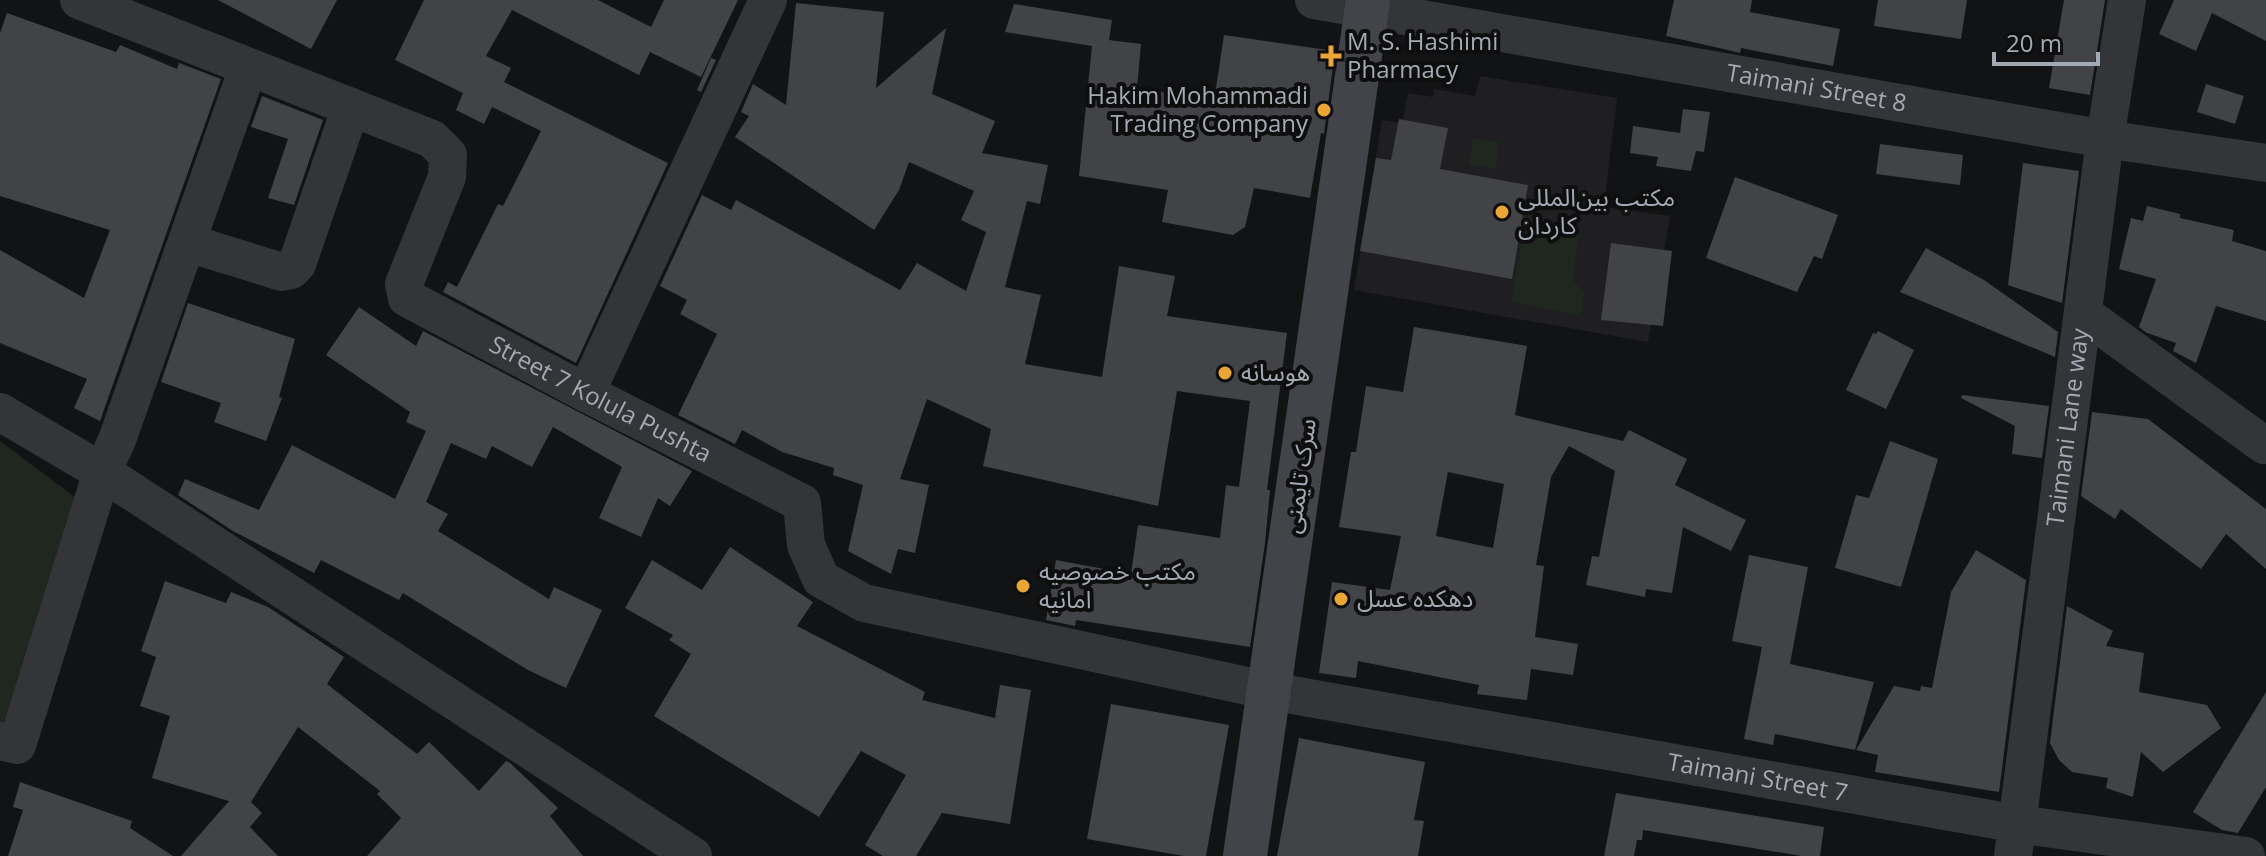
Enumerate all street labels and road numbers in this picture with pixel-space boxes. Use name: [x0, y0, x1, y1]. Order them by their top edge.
street label: Taimani Street 8: [1724, 55, 1909, 119]
street label: Taimani Lane way: [2037, 325, 2096, 528]
street label: Street 7 Kolula Pushta: [484, 327, 718, 469]
street label: سرک تایمنی: [1274, 416, 1323, 535]
street label: Taimani Street 7: [1665, 744, 1850, 808]

